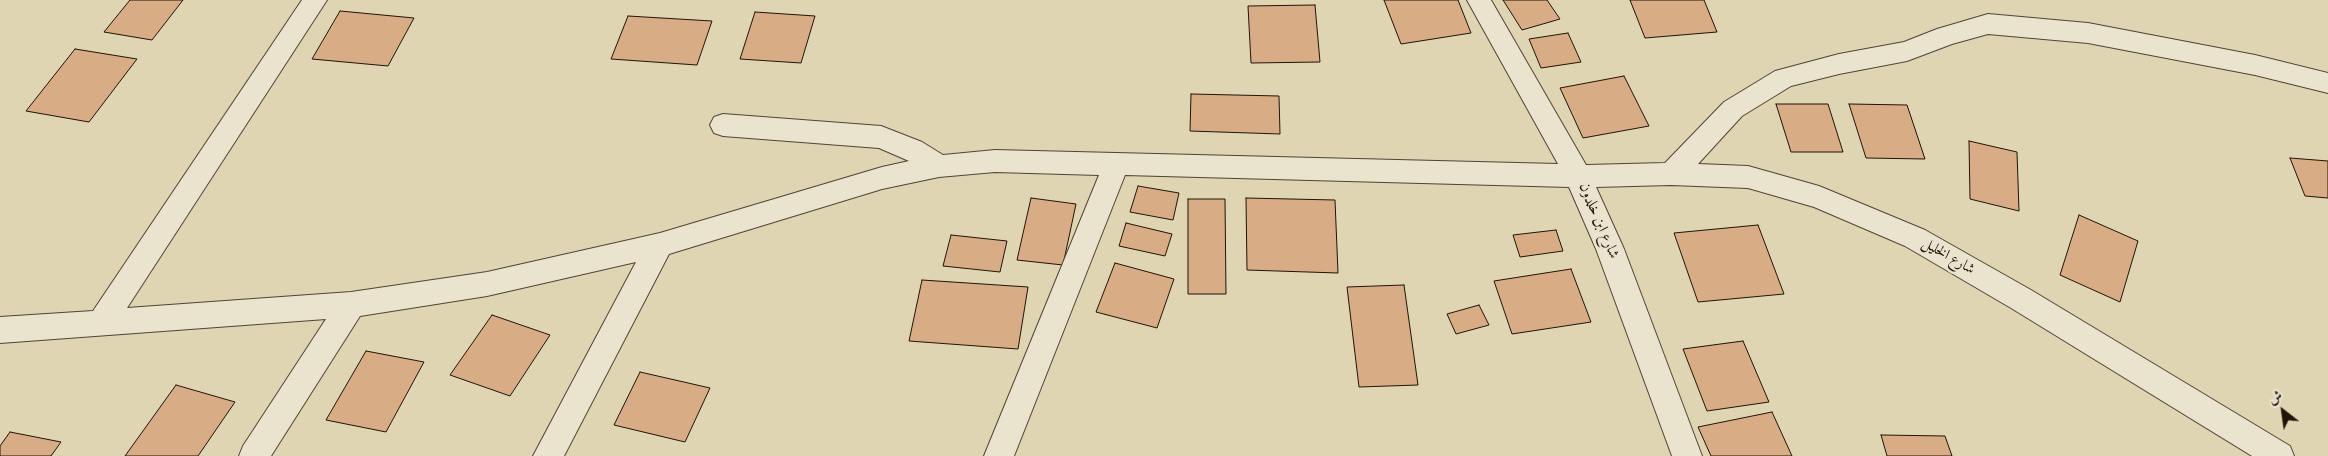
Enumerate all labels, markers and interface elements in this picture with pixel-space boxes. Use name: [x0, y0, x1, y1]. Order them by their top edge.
street label: شارع ابن خلدون: [1574, 180, 1622, 262]
street label: شارع الخليل: [1918, 235, 1978, 279]
north arrow: [2258, 386, 2308, 436]
text: ش: [2265, 387, 2286, 409]

